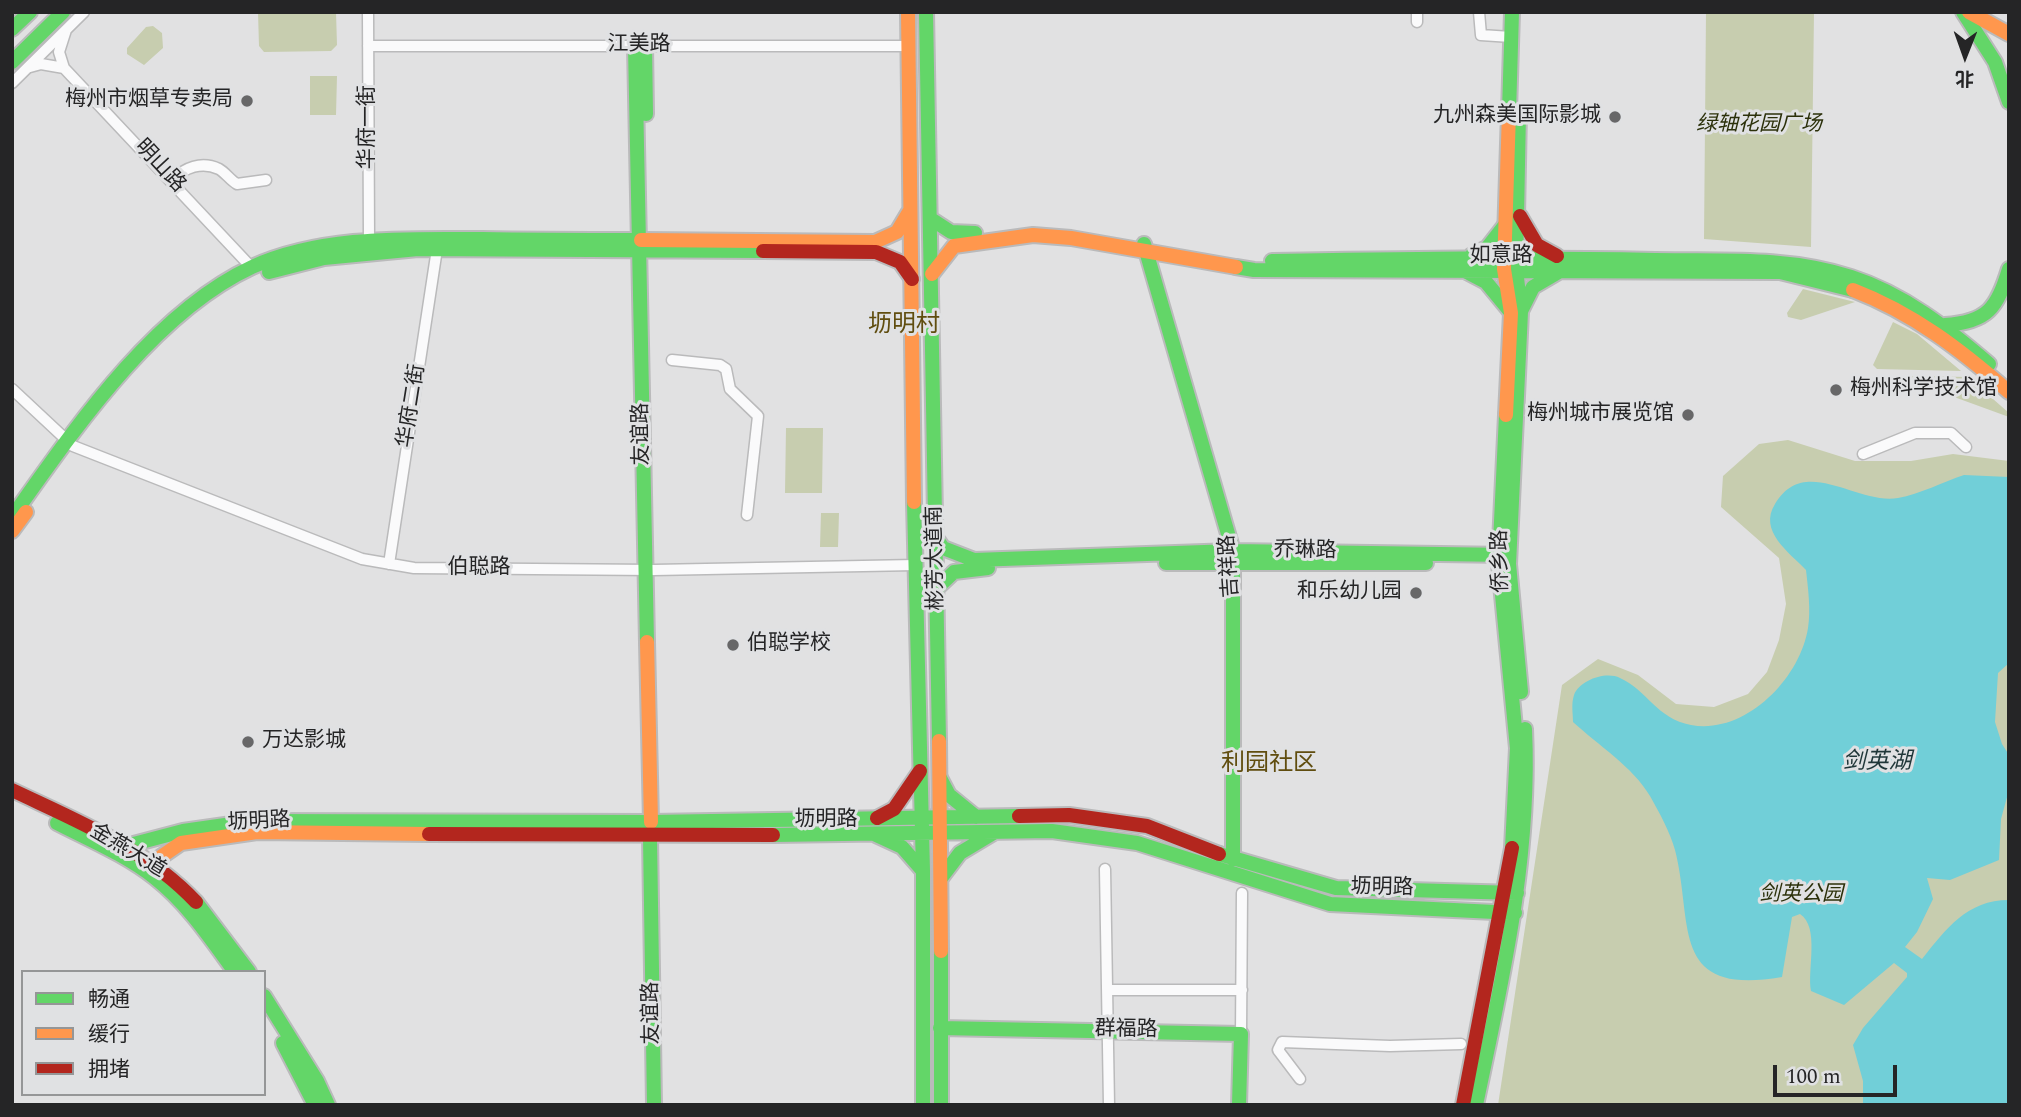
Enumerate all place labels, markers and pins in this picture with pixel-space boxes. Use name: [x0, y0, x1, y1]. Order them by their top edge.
place label: 梅州市烟草专卖局: [65, 88, 233, 114]
marker: 梅州市烟草专卖局: [239, 93, 255, 109]
place label: 九州森美国际影城: [1433, 104, 1601, 130]
marker: 九州森美国际影城: [1607, 109, 1623, 125]
place label: 梅州科学技术馆: [1850, 377, 1997, 403]
marker: 梅州科学技术馆: [1828, 382, 1844, 398]
place label: 梅州城市展览馆: [1527, 402, 1674, 428]
marker: 梅州城市展览馆: [1680, 407, 1696, 423]
place label: 和乐幼儿园: [1297, 580, 1402, 606]
marker: 和乐幼儿园: [1408, 585, 1424, 601]
place label: 伯聪学校: [747, 632, 831, 658]
marker: 伯聪学校: [725, 637, 741, 653]
place label: 万达影城: [262, 729, 346, 755]
marker: 万达影城: [240, 734, 256, 750]

